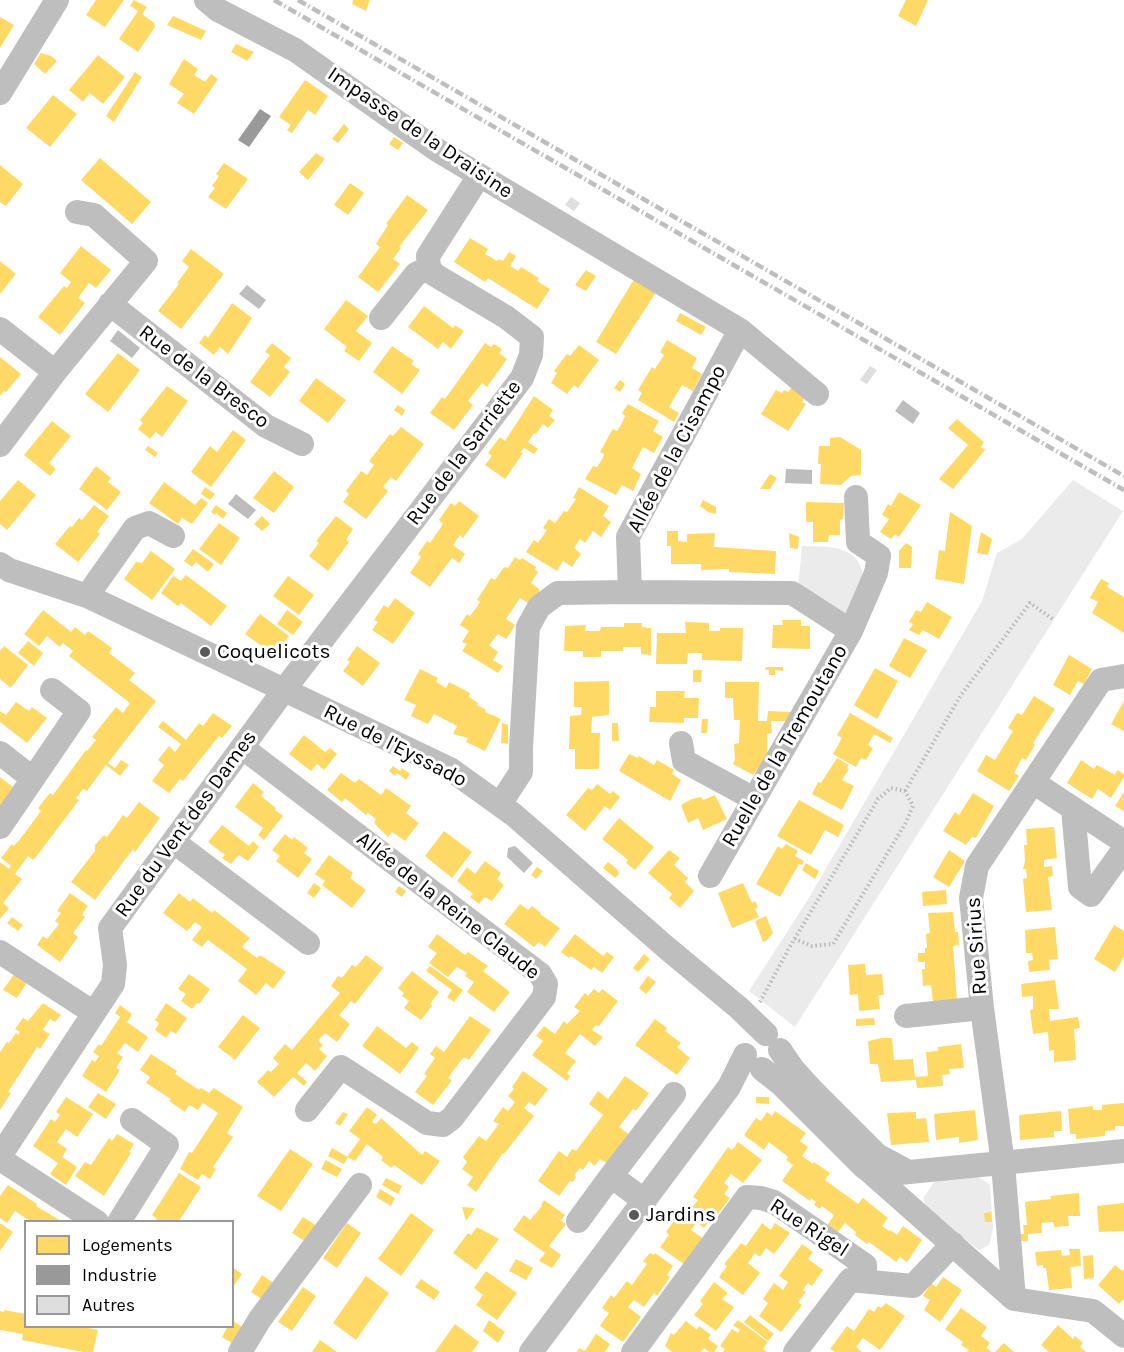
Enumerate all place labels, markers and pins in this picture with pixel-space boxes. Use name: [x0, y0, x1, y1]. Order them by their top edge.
place label: Coquelicots: [217, 639, 331, 665]
marker: Coquelicots: [198, 645, 212, 659]
place label: Jardins: [646, 1202, 716, 1228]
marker: Jardins: [627, 1208, 641, 1222]

